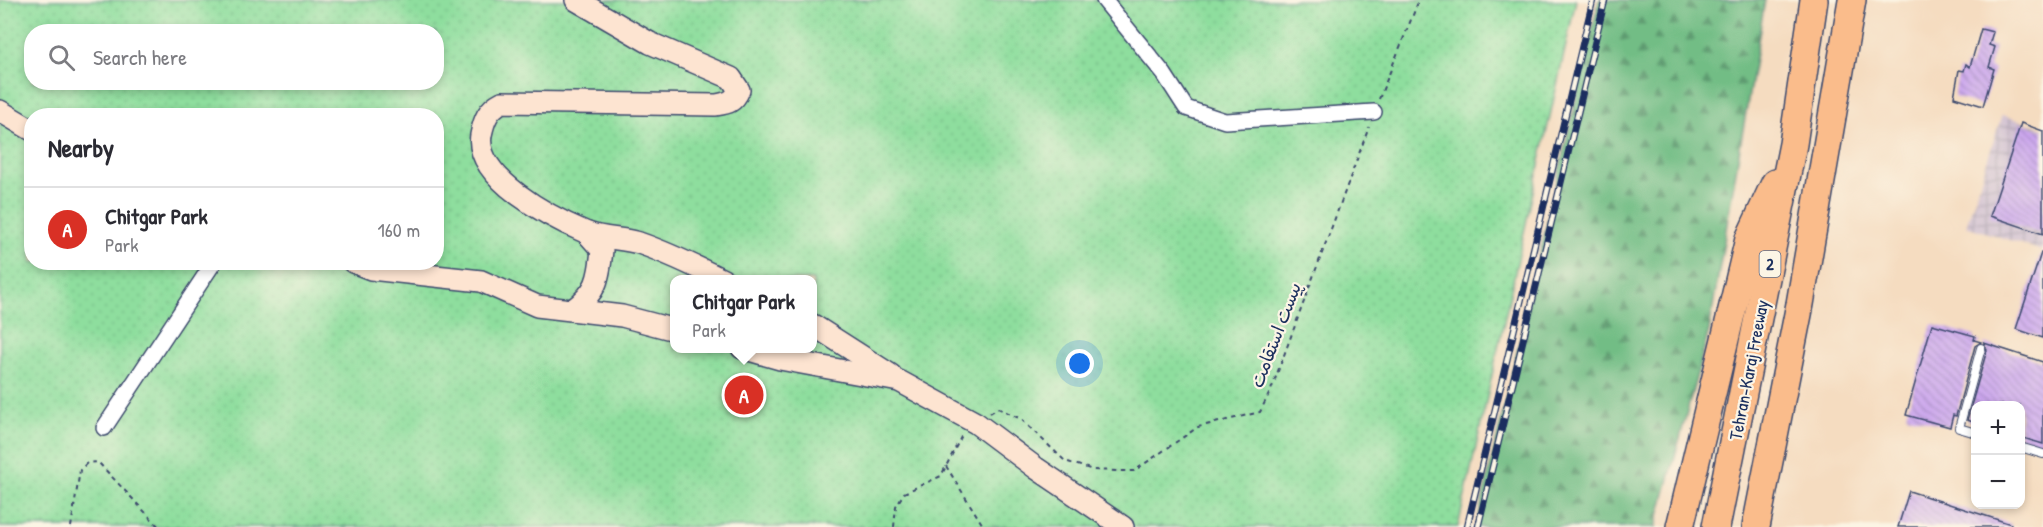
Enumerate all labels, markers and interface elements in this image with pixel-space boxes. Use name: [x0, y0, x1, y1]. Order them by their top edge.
search box: [24, 24, 444, 90]
icon: search: [45, 41, 78, 74]
text: Search here: [93, 42, 187, 72]
text: Nearby: [48, 130, 114, 165]
text: Chitgar Park: [105, 201, 208, 231]
text: A: [63, 216, 72, 243]
text: 160 m: [378, 216, 420, 243]
text: Park: [105, 231, 138, 258]
road number: 2: [1760, 251, 1780, 277]
popup: [670, 275, 817, 353]
street label: پیست استقامت: [1244, 279, 1307, 391]
text: Chitgar Park: [692, 286, 795, 316]
street label: Tehran-Karaj Freeway: [1723, 297, 1774, 442]
text: Park: [692, 316, 726, 343]
your location: [1065, 349, 1094, 378]
pin: A: [724, 372, 764, 418]
map controls: [1971, 401, 2025, 509]
button: +: [1971, 401, 2025, 455]
button: −: [1971, 455, 2025, 509]

